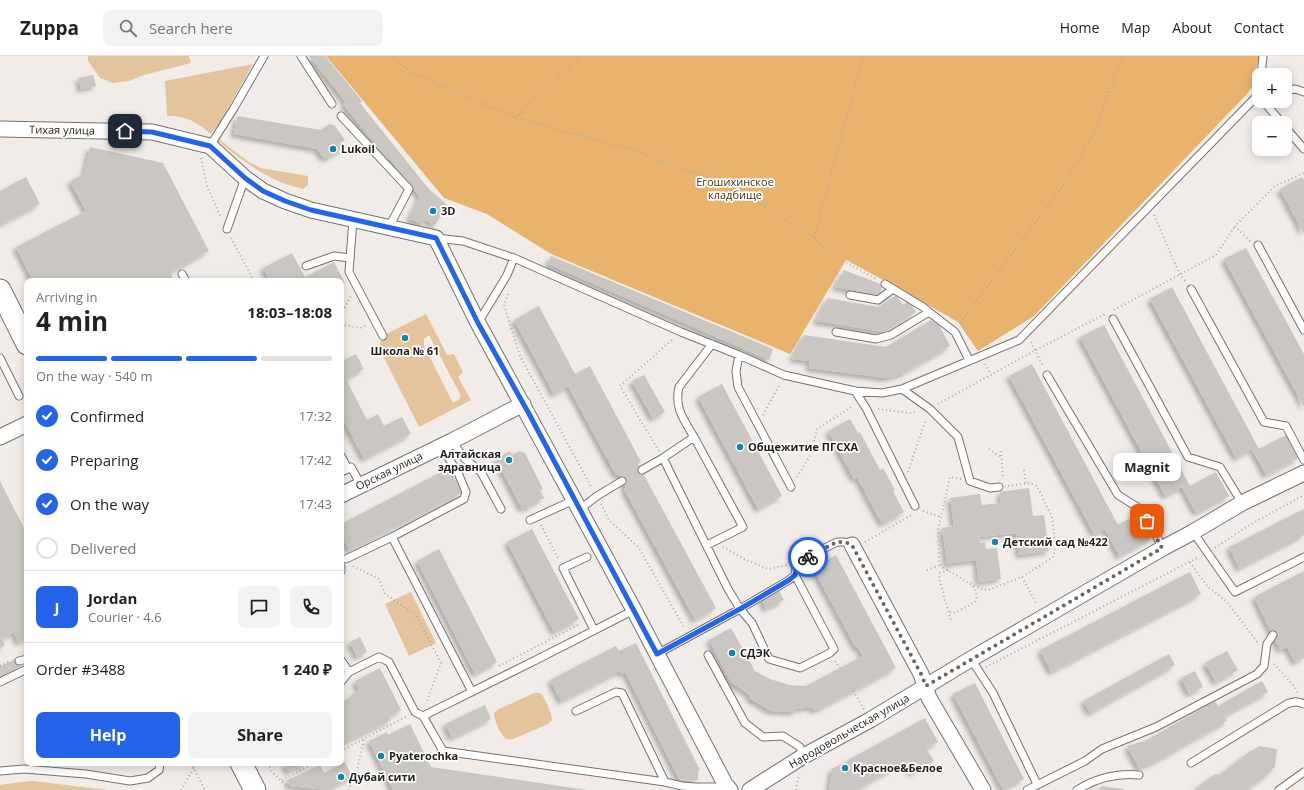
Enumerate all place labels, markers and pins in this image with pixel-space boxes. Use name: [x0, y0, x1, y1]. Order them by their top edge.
pin: [108, 114, 142, 148]
place label: Lukoil: [341, 141, 375, 156]
marker: Lukoil: [328, 144, 338, 154]
place label: 3D: [441, 203, 455, 218]
marker: 3D: [428, 206, 438, 216]
marker: Школа № 61: [400, 333, 410, 343]
place label: Школа № 61: [371, 343, 439, 358]
place label: Общежитие ПГСХА: [748, 439, 859, 454]
marker: Общежитие ПГСХА: [735, 442, 745, 452]
place label: Алтайская здравница: [438, 446, 501, 474]
callout: Magnit: [1113, 453, 1181, 481]
marker: Алтайская здравница: [504, 455, 514, 465]
pin: [1130, 504, 1164, 538]
place label: Детский сад №422: [1003, 534, 1108, 549]
marker: Детский сад №422: [990, 537, 1000, 547]
place label: СДЭК: [740, 645, 771, 660]
marker: СДЭК: [727, 648, 737, 658]
place label: Pyaterochka: [389, 748, 458, 763]
marker: Pyaterochka: [376, 751, 386, 761]
place label: Красное&Белое: [853, 760, 943, 775]
marker: Красное&Белое: [840, 763, 850, 773]
place label: Дубай сити: [349, 769, 416, 784]
marker: Дубай сити: [336, 772, 346, 782]

